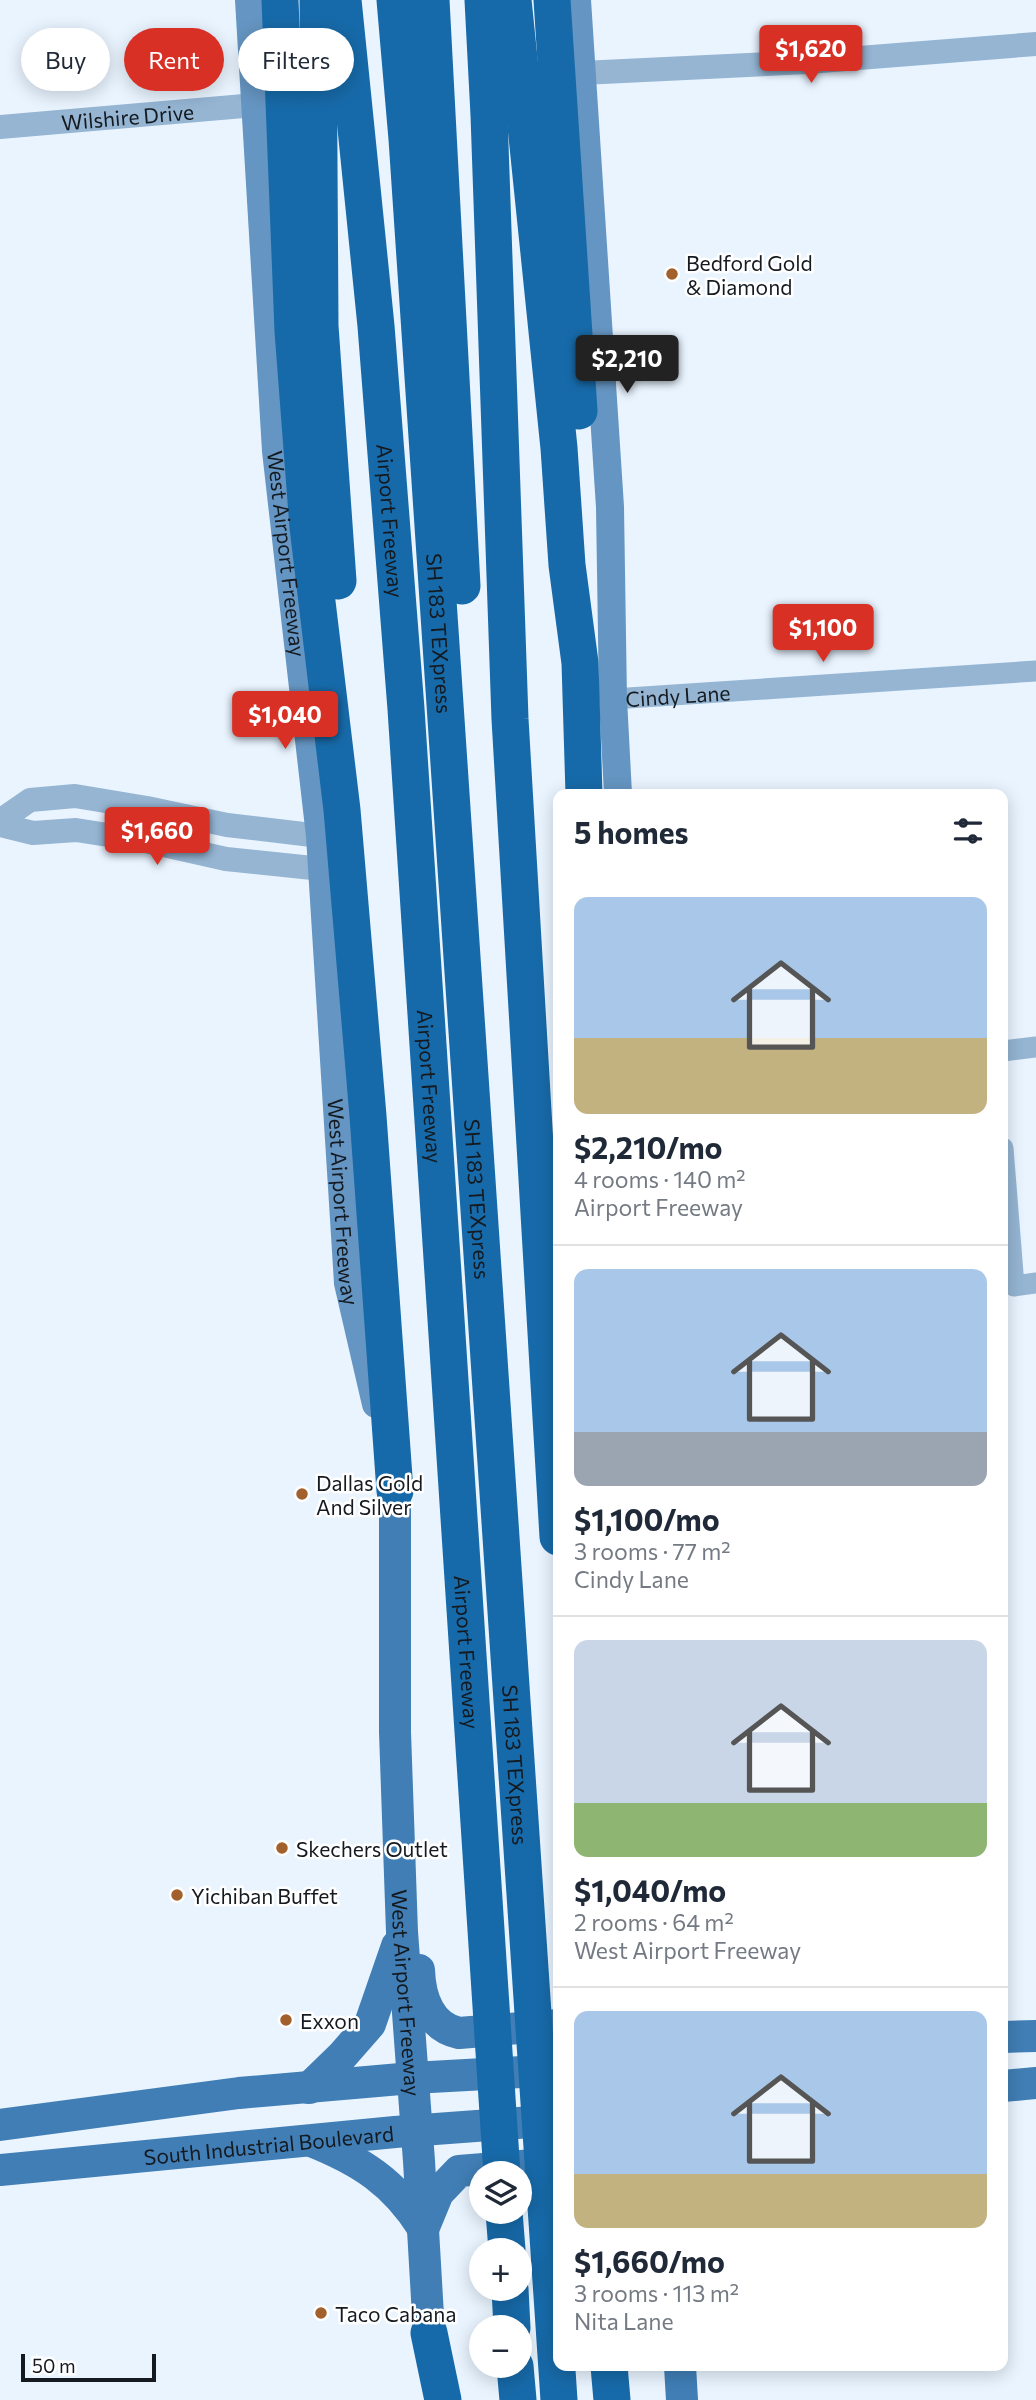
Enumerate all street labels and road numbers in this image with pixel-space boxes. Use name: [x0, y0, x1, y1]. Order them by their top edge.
street label: Wilshire Drive: [60, 98, 195, 134]
street label: Airport Freeway: [373, 443, 410, 599]
street label: West Airport Freeway: [264, 449, 312, 658]
street label: SH 183 TEXpress: [422, 552, 458, 714]
street label: Cindy Lane: [625, 679, 731, 711]
street label: Airport Freeway: [413, 1009, 448, 1164]
street label: West Airport Freeway: [324, 1098, 365, 1308]
street label: SH 183 TEXpress: [460, 1118, 496, 1280]
street label: Airport Freeway: [450, 1574, 485, 1730]
street label: SH 183 TEXpress: [498, 1684, 534, 1846]
street label: West Airport Freeway: [388, 1889, 427, 2097]
street label: South Industrial Boulevard: [143, 2120, 395, 2169]

